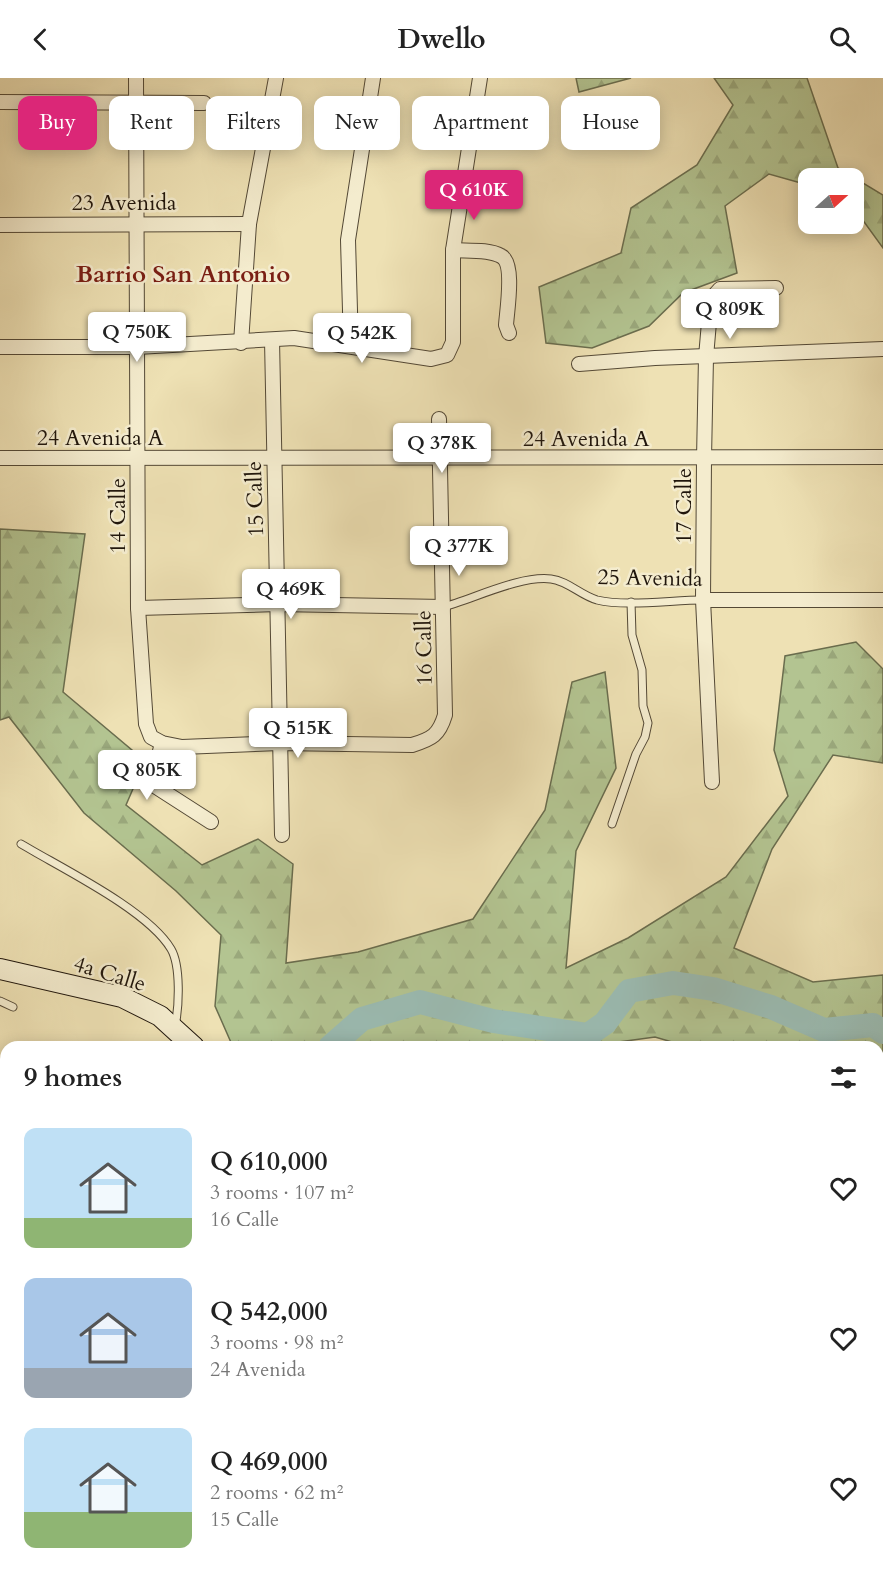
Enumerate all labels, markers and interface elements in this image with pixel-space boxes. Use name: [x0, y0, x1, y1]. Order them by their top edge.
text: Dwello: [397, 21, 486, 58]
icon: back: [24, 23, 57, 56]
icon: search: [826, 23, 859, 56]
chip: Buy: [18, 96, 97, 150]
chip: Rent: [109, 96, 194, 150]
chip: Filters: [206, 96, 302, 150]
chip: New: [314, 96, 400, 150]
chip: Apartment: [412, 96, 549, 150]
chip: House: [561, 96, 660, 150]
north arrow: [798, 168, 864, 234]
map controls: [798, 168, 864, 234]
pin: Q 610K: [425, 170, 523, 221]
text: Q 610K: [439, 176, 509, 203]
street label: 23 Avenida: [71, 188, 177, 218]
district label: Barrio San Antonio: [76, 258, 290, 291]
pin: Q 809K: [681, 289, 779, 340]
text: Q 809K: [695, 295, 765, 322]
pin: Q 750K: [88, 312, 186, 363]
pin: Q 542K: [313, 313, 411, 364]
text: Q 750K: [102, 318, 172, 345]
text: Q 542K: [327, 319, 397, 346]
street label: 24 Avenida A: [37, 423, 164, 453]
pin: Q 378K: [393, 423, 491, 474]
street label: 24 Avenida A: [523, 424, 650, 454]
text: Q 378K: [407, 429, 477, 456]
street label: 15 Calle: [239, 460, 271, 537]
street label: 17 Calle: [669, 468, 699, 544]
street label: 14 Calle: [103, 478, 133, 554]
pin: Q 377K: [410, 526, 508, 577]
text: Q 377K: [424, 532, 494, 559]
street label: 25 Avenida: [597, 562, 703, 594]
pin: Q 469K: [242, 569, 340, 620]
text: Q 469K: [256, 575, 326, 602]
street label: 16 Calle: [408, 610, 440, 686]
pin: Q 515K: [249, 708, 347, 759]
text: Q 515K: [263, 714, 333, 741]
pin: Q 805K: [98, 750, 196, 801]
text: Q 805K: [112, 756, 182, 783]
street label: 4a Calle: [70, 949, 150, 999]
text: 9 homes: [24, 1060, 122, 1095]
icon: filters: [827, 1061, 860, 1094]
text: Q 610,000: [210, 1144, 328, 1179]
icon: home: [72, 1152, 144, 1224]
icon: heart: [827, 1172, 860, 1205]
text: 3 rooms · 107 m²: [210, 1179, 354, 1206]
text: 16 Calle: [210, 1206, 279, 1233]
text: Q 542,000: [210, 1294, 328, 1329]
icon: home: [72, 1302, 144, 1374]
icon: heart: [827, 1322, 860, 1355]
text: 3 rooms · 98 m²: [210, 1329, 343, 1356]
text: 24 Avenida: [210, 1356, 306, 1383]
text: Q 469,000: [210, 1444, 328, 1479]
icon: home: [72, 1452, 144, 1524]
icon: heart: [827, 1472, 860, 1505]
text: 2 rooms · 62 m²: [210, 1479, 343, 1506]
text: 15 Calle: [210, 1506, 279, 1533]

